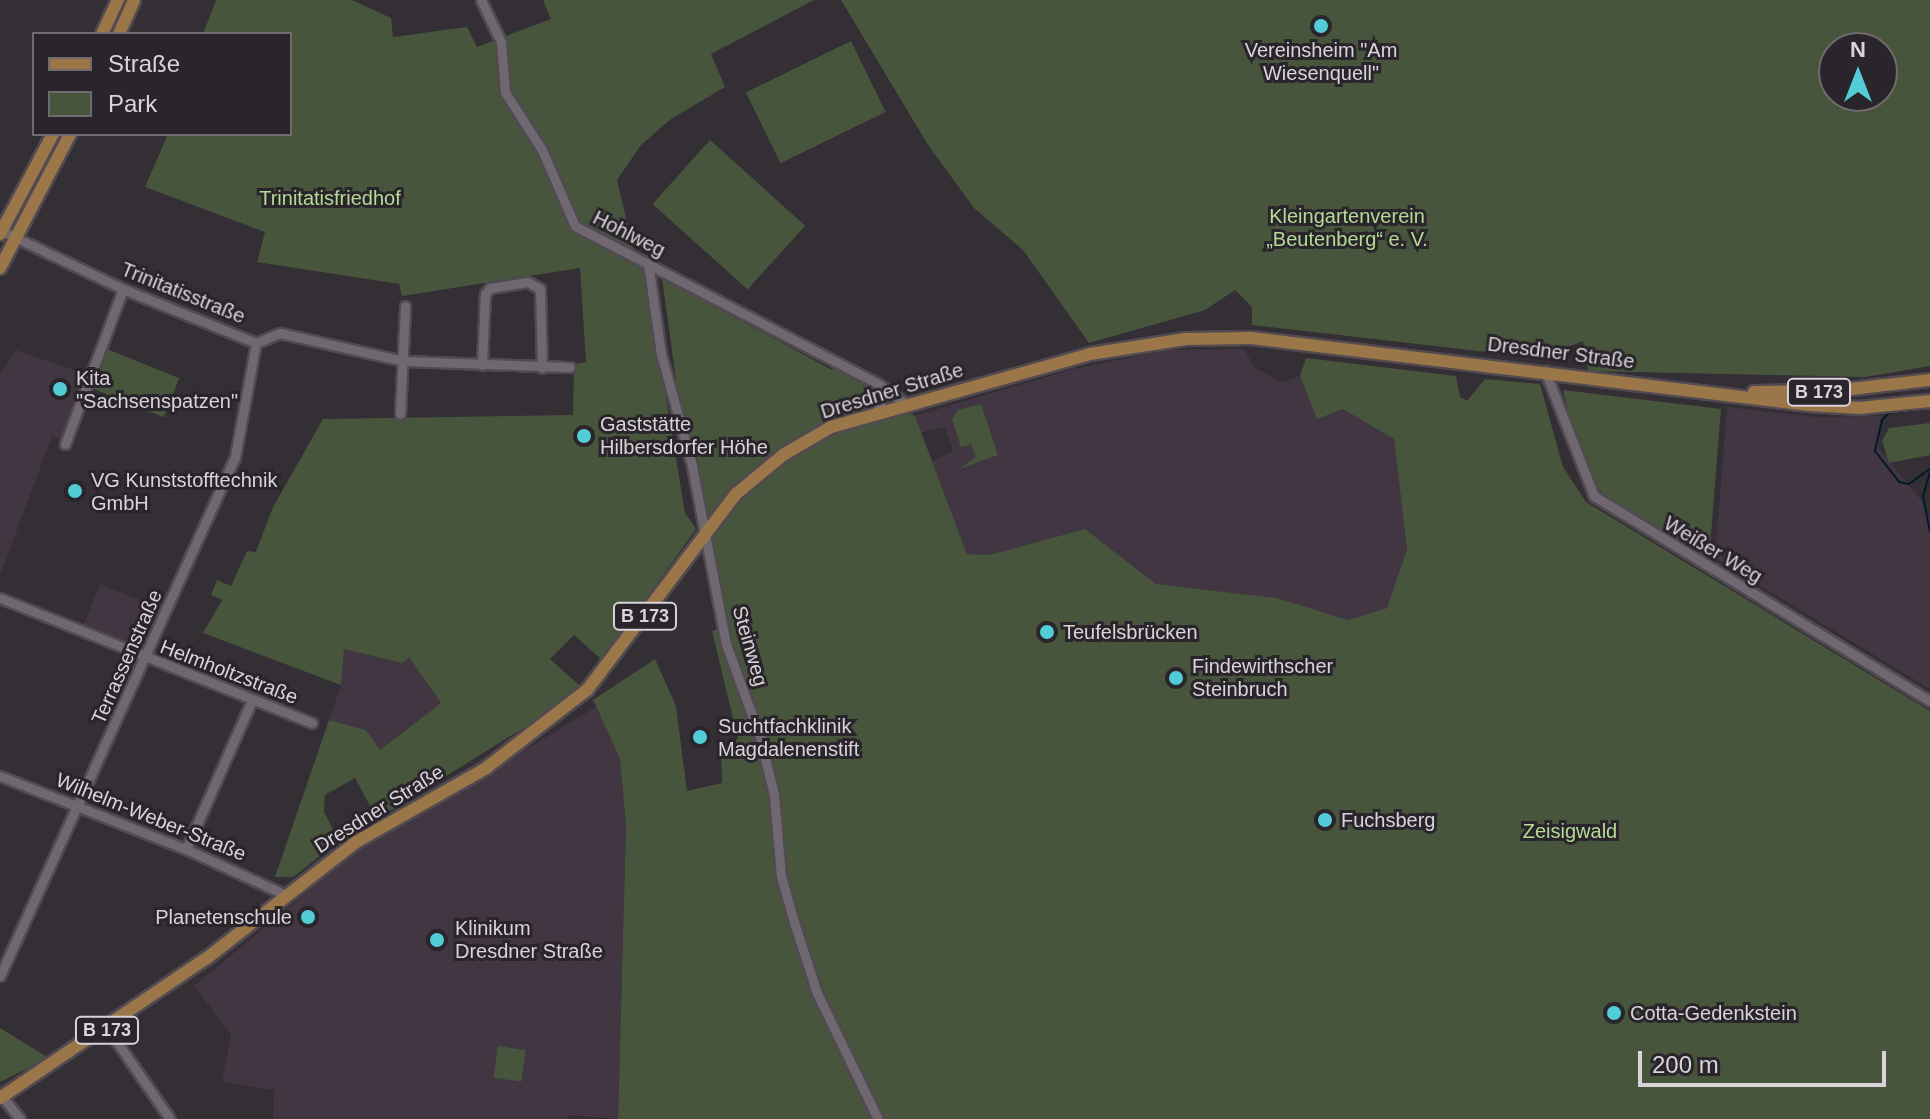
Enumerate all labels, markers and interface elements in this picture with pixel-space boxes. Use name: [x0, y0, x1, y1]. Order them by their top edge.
marker: Vereinsheim "Am Wiesenquell": [1312, 17, 1330, 35]
legend: [32, 32, 292, 136]
north arrow: [1818, 32, 1898, 112]
text: N: [1850, 37, 1866, 62]
place label: Vereinsheim "Am Wiesenquell": [1245, 38, 1397, 85]
text: Straße: [108, 50, 180, 77]
text: Park: [108, 90, 157, 117]
park label: Trinitatisfriedhof: [259, 186, 401, 210]
park label: Kleingartenverein „Beutenberg“ e. V.: [1266, 204, 1428, 251]
street label: Hohlweg: [589, 206, 669, 262]
street label: Trinitatisstraße: [118, 257, 248, 329]
street label: Dresdner Straße: [1486, 332, 1636, 374]
street label: Dresdner Straße: [818, 358, 966, 424]
place label: Kita "Sachsenspatzen": [76, 366, 238, 413]
road number: B 173: [1785, 378, 1853, 406]
marker: Kita "Sachsenspatzen": [51, 380, 69, 398]
place label: Gaststätte Hilbersdorfer Höhe: [600, 412, 768, 459]
marker: Gaststätte Hilbersdorfer Höhe: [575, 427, 593, 445]
place label: VG Kunststofftechnik GmbH: [91, 468, 277, 515]
marker: VG Kunststofftechnik GmbH: [66, 482, 84, 500]
street label: Weißer Weg: [1660, 511, 1766, 589]
street label: Terrassenstraße: [87, 586, 167, 728]
road number: B 173: [611, 602, 679, 630]
street label: Steinweg: [727, 603, 773, 689]
place label: Teufelsbrücken: [1063, 620, 1198, 644]
marker: Teufelsbrücken: [1038, 623, 1056, 641]
street label: Helmholtzstraße: [157, 635, 301, 709]
place label: Findewirthscher Steinbruch: [1192, 654, 1333, 701]
marker: Findewirthscher Steinbruch: [1167, 669, 1185, 687]
place label: Suchtfachklinik Magdalenenstift: [718, 714, 859, 761]
marker: Suchtfachklinik Magdalenenstift: [689, 726, 711, 748]
street label: Dresdner Straße: [310, 760, 448, 858]
street label: Wilhelm-Weber-Straße: [52, 768, 250, 866]
place label: Fuchsberg: [1341, 808, 1435, 832]
marker: Fuchsberg: [1316, 811, 1334, 829]
park label: Zeisigwald: [1523, 819, 1617, 843]
place label: Planetenschule: [155, 905, 292, 929]
marker: Planetenschule: [299, 908, 317, 926]
place label: Klinikum Dresdner Straße: [455, 916, 603, 963]
marker: Klinikum Dresdner Straße: [426, 929, 448, 951]
place label: Cotta-Gedenkstein: [1630, 1001, 1797, 1025]
marker: Cotta-Gedenkstein: [1605, 1004, 1623, 1022]
road number: B 173: [73, 1016, 141, 1044]
scale bar: [1642, 1035, 1890, 1085]
text: 200 m: [1652, 1051, 1719, 1078]

